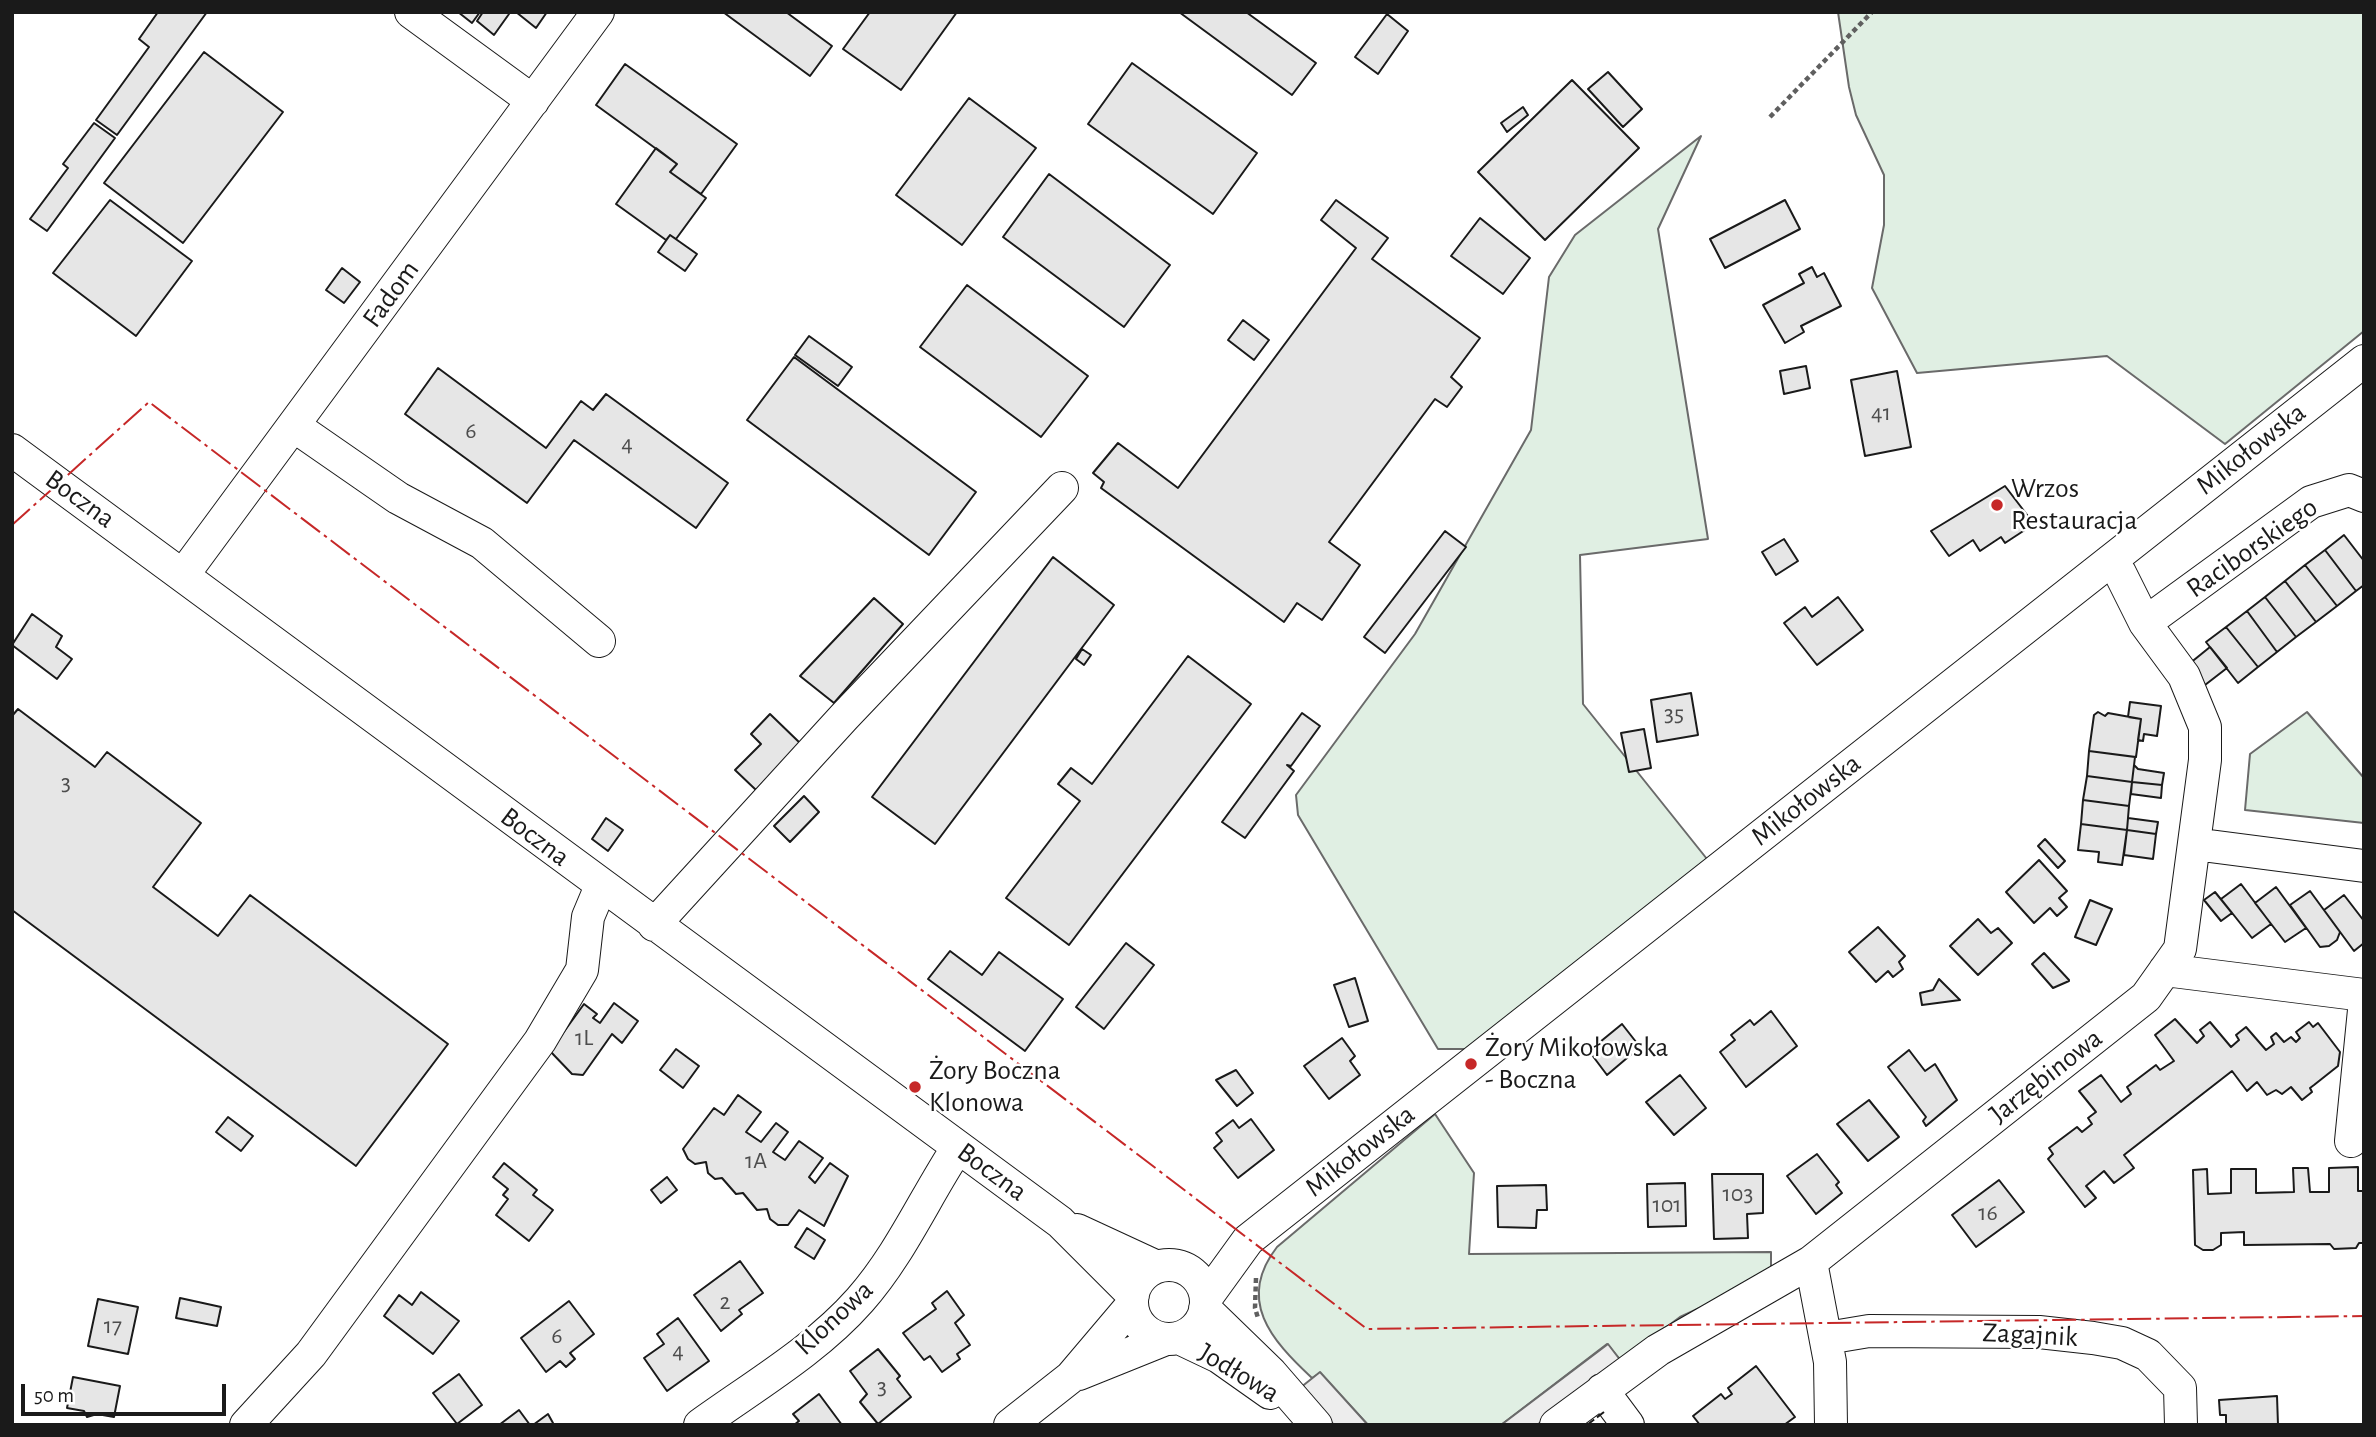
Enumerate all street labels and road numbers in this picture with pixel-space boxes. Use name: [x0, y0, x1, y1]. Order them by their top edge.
street label: Fadom: [355, 254, 427, 334]
street label: Mikołowska: [2189, 396, 2313, 502]
street label: Boczna: [38, 462, 122, 536]
street label: Raciborskiego: [2180, 491, 2324, 605]
street label: Mikołowska: [1744, 747, 1868, 853]
street label: Boczna: [494, 800, 576, 874]
street label: Jarzębinowa: [1983, 1021, 2109, 1131]
street label: Mikołowska: [1298, 1098, 1422, 1204]
street label: Boczna: [950, 1135, 1034, 1209]
street label: Klonowa: [788, 1273, 880, 1363]
street label: Zagajnik: [1982, 1316, 2078, 1354]
street label: Jodłowa: [1192, 1336, 1286, 1410]

